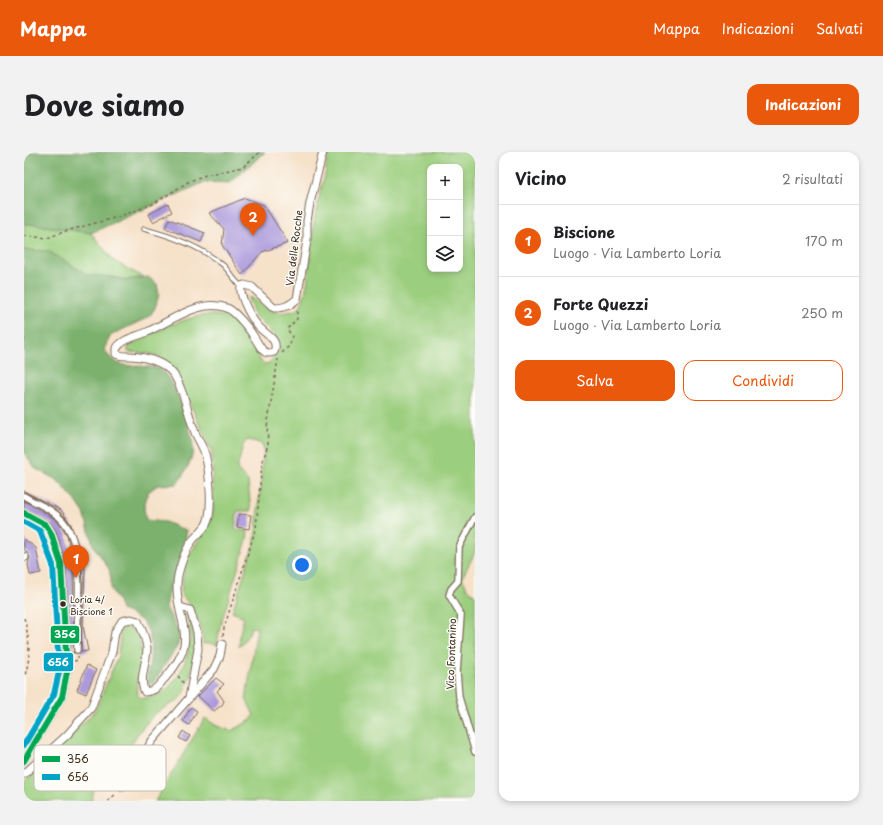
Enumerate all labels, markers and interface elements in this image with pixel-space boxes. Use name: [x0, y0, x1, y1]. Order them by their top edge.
text: Mappa: [20, 14, 87, 42]
text: Mappa: [653, 18, 700, 39]
text: Indicazioni: [722, 18, 794, 39]
text: Salvati: [816, 18, 863, 39]
text: Dove siamo: [24, 83, 185, 126]
button: Indicazioni: [747, 84, 859, 125]
map controls: [427, 164, 463, 272]
button: +: [427, 164, 463, 200]
text: Vicino: [515, 165, 566, 191]
text: 2 risultati: [782, 169, 843, 188]
button: −: [427, 200, 463, 236]
pin: 2: [240, 203, 266, 236]
street label: Via delle Rocche: [281, 209, 306, 287]
text: Biscione: [553, 220, 615, 243]
text: 1: [525, 231, 531, 250]
text: 170 m: [805, 231, 843, 250]
button: layers: [427, 236, 463, 272]
text: Luogo · Via Lamberto Loria: [553, 243, 721, 262]
text: Forte Quezzi: [553, 292, 648, 315]
text: 2: [523, 303, 533, 322]
text: 250 m: [801, 303, 843, 322]
text: Luogo · Via Lamberto Loria: [553, 315, 721, 334]
button: Salva: [515, 360, 675, 401]
button: Condividi: [683, 360, 843, 401]
pin: 1: [63, 545, 89, 578]
your location: [292, 555, 312, 575]
place label: Loria 4/ Biscione 1: [70, 592, 112, 618]
marker: Loria 4/ Biscione 1: [58, 599, 68, 609]
street label: Vico Fontanino: [442, 618, 459, 690]
line badge: 356: [50, 625, 80, 644]
text: 356: [54, 625, 76, 642]
line badge: 656: [43, 652, 74, 672]
text: 656: [47, 653, 69, 670]
legend: [34, 745, 166, 791]
text: 356: [67, 750, 89, 767]
text: 656: [67, 768, 89, 785]

